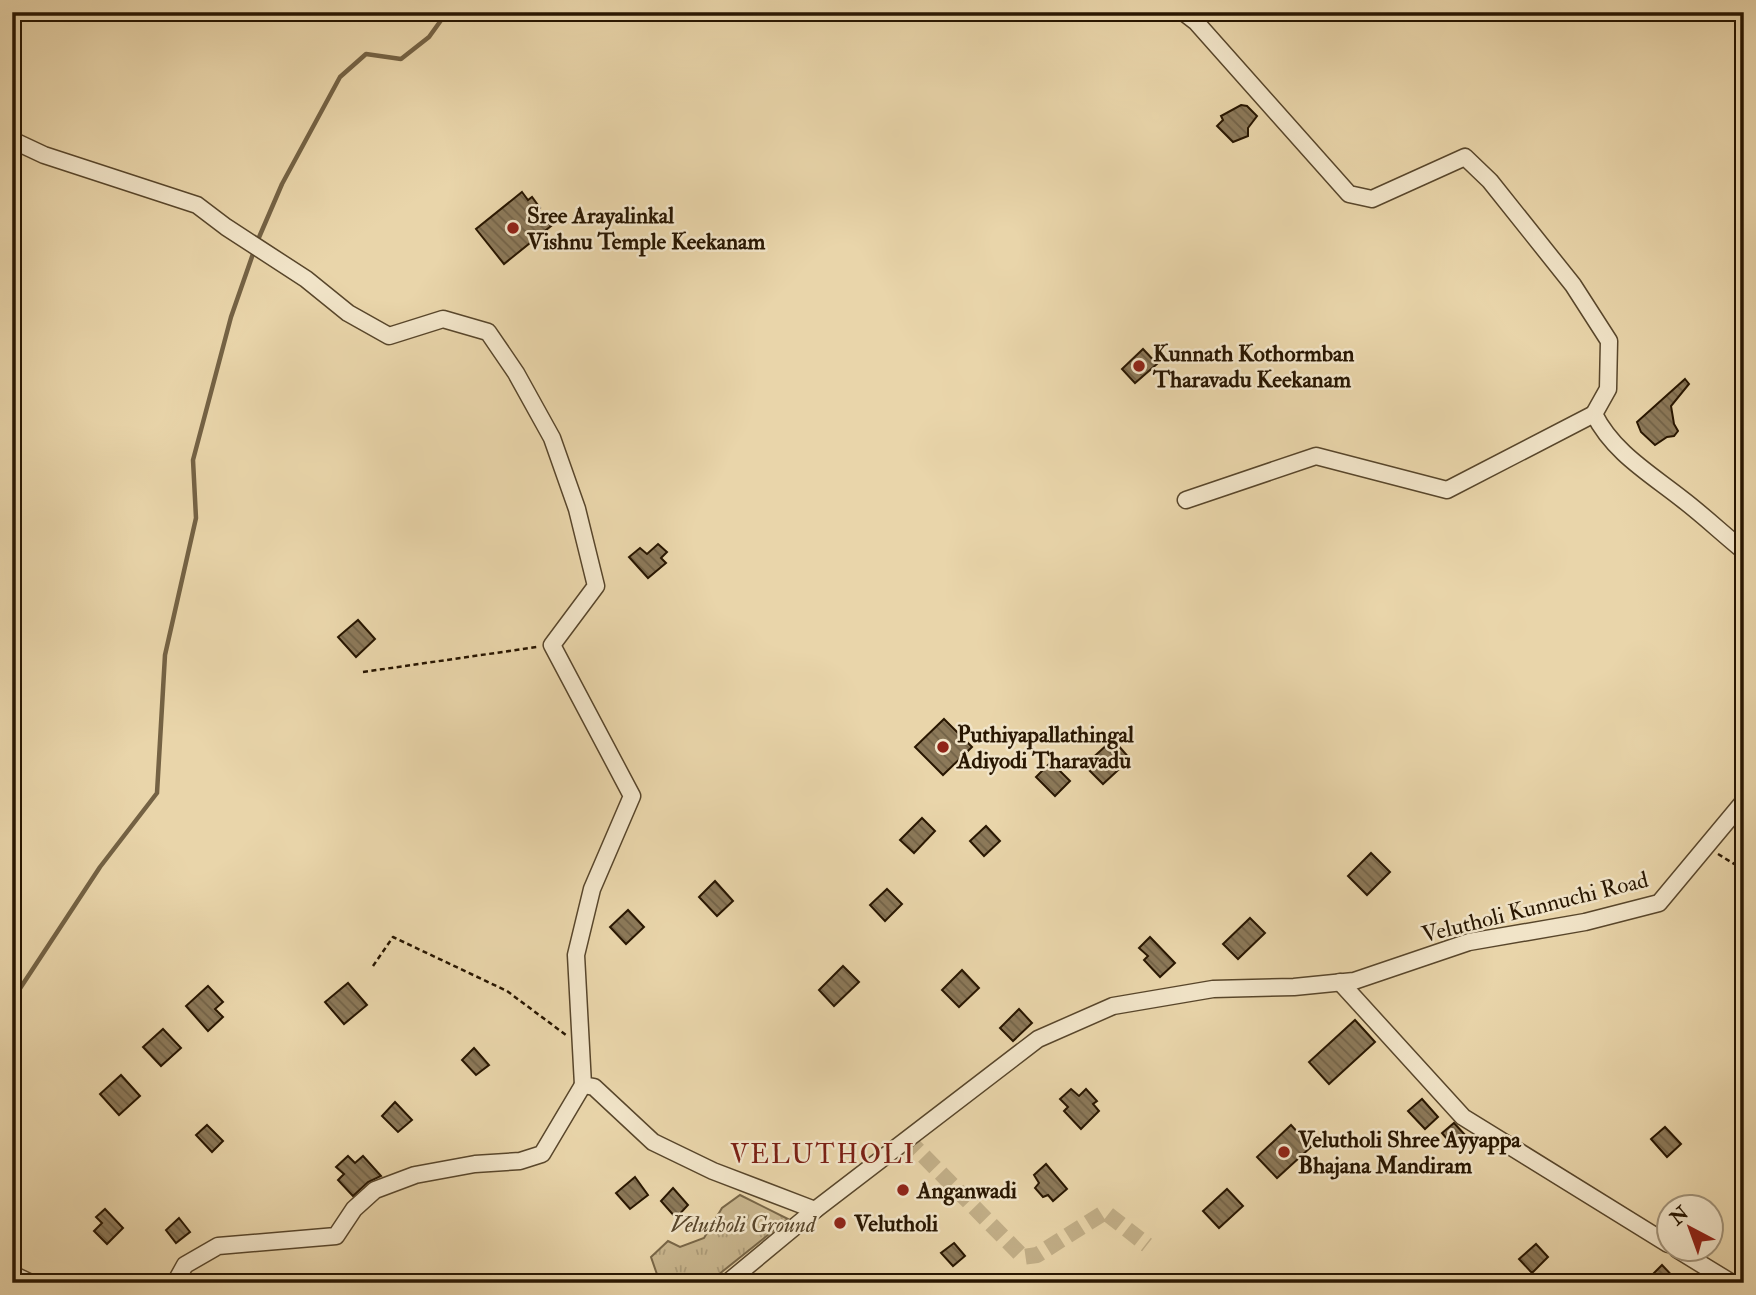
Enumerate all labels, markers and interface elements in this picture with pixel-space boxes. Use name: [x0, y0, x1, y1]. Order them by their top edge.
place label: Sree Arayalinkal Vishnu Temple Keekanam: [526, 201, 765, 257]
marker: Sree Arayalinkal Vishnu Temple Keekanam: [505, 220, 521, 236]
place label: Kunnath Kothormban Tharavadu Keekanam: [1152, 339, 1355, 394]
marker: Kunnath Kothormban Tharavadu Keekanam: [1131, 358, 1147, 374]
place label: Puthiyapallathingal Adiyodi Tharavadu: [956, 720, 1135, 776]
marker: Puthiyapallathingal Adiyodi Tharavadu: [935, 739, 951, 755]
street label: Velutholi Kunnuchi Road: [1419, 865, 1651, 949]
place label: Velutholi Shree Ayyappa Bhajana Mandiram: [1297, 1125, 1522, 1180]
district label: VELUTHOLI: [730, 1139, 916, 1171]
marker: Velutholi Shree Ayyappa Bhajana Mandiram: [1276, 1144, 1292, 1160]
place label: Anganwadi: [916, 1176, 1017, 1206]
marker: Anganwadi: [895, 1182, 911, 1198]
north arrow: [1654, 1194, 1724, 1264]
text: N: [1664, 1201, 1695, 1231]
place label: Velutholi: [853, 1209, 938, 1238]
park label: Velutholi Ground: [670, 1210, 817, 1239]
marker: Velutholi: [832, 1215, 848, 1231]

